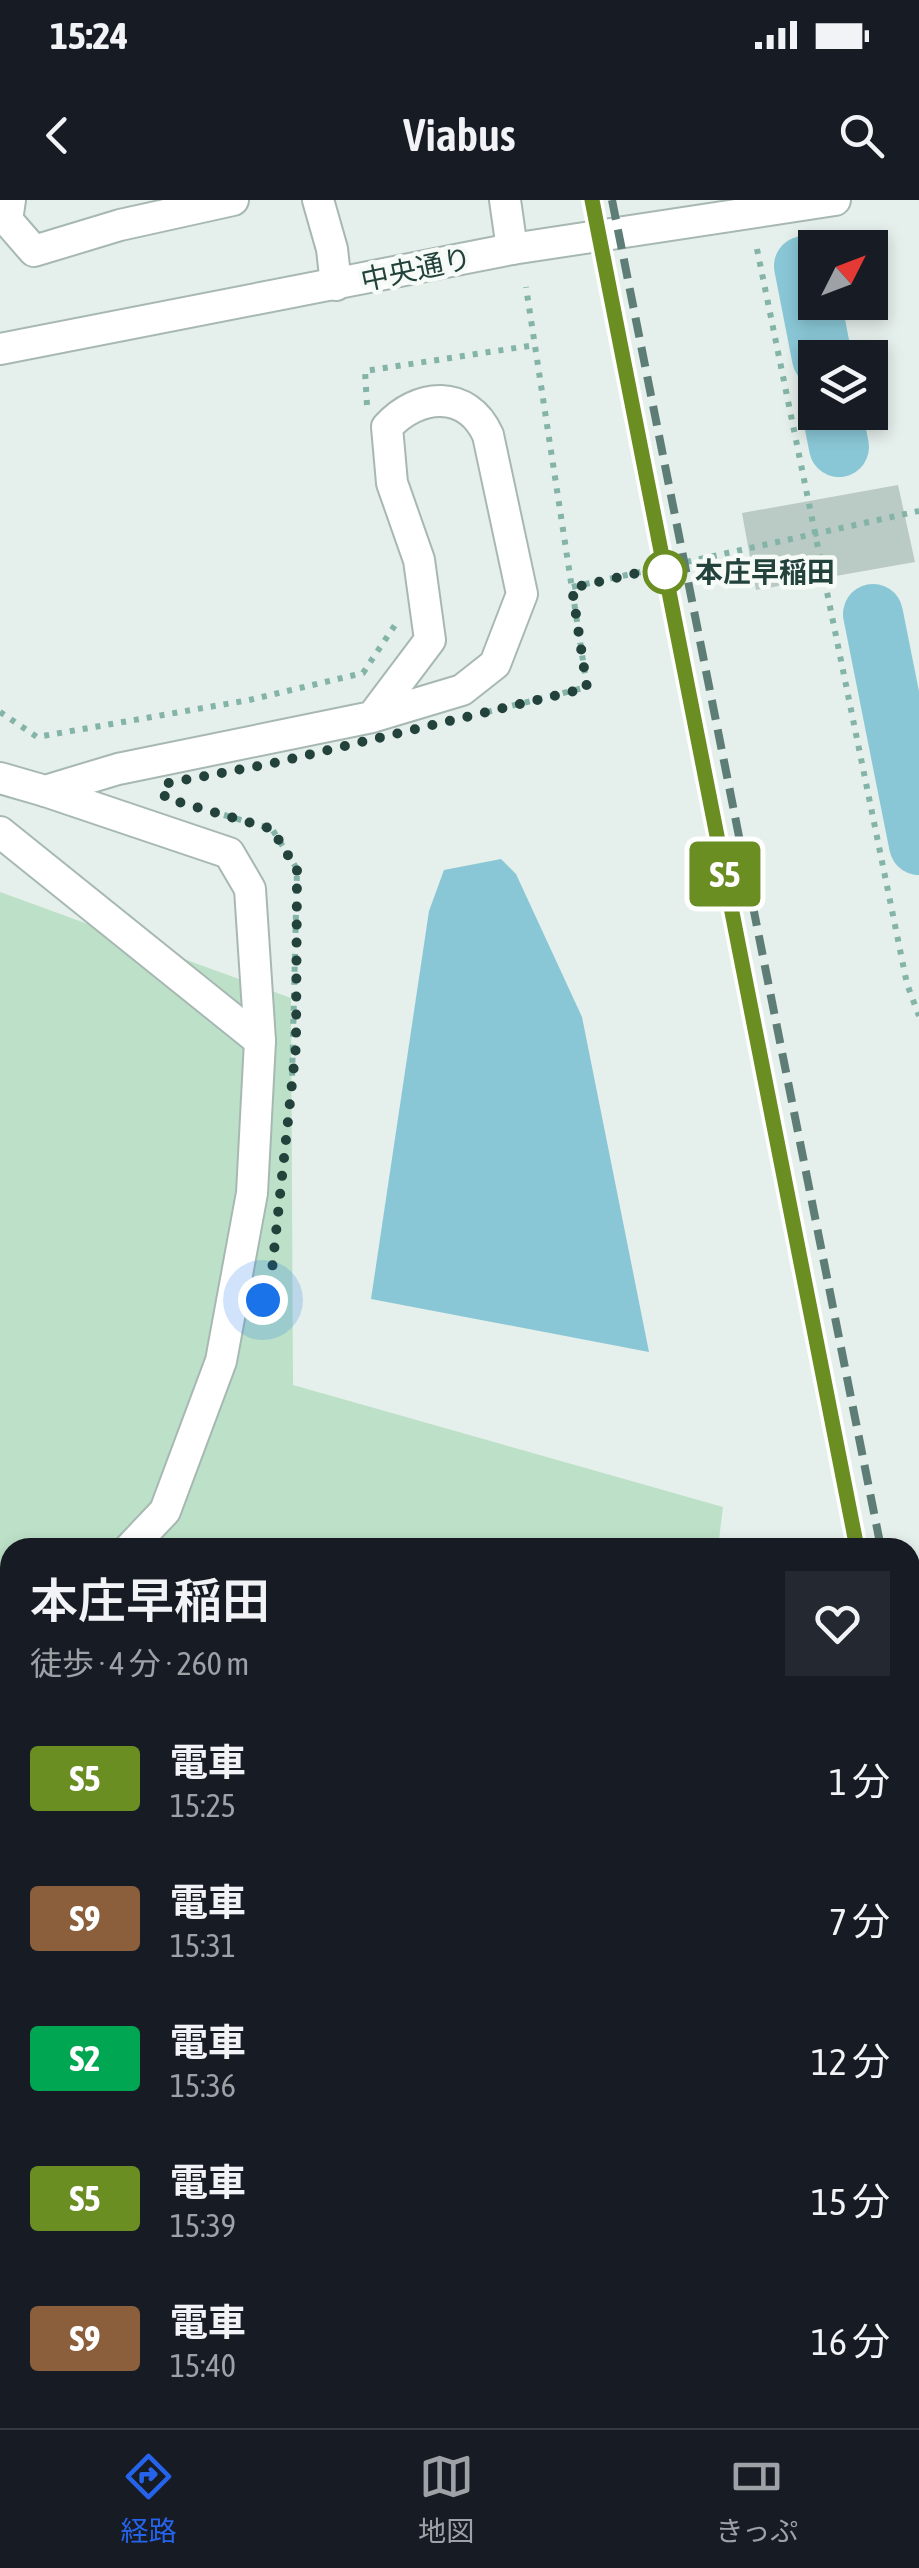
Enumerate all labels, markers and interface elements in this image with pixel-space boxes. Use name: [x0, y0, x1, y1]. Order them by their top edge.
text: 15:24: [50, 14, 128, 57]
icon: back: [30, 108, 85, 163]
icon: search: [834, 108, 889, 163]
text: Viabus: [403, 109, 516, 161]
north arrow: [798, 230, 888, 320]
map controls: [798, 230, 888, 430]
street label: 中央通り: [358, 242, 474, 296]
button: layers: [798, 340, 888, 430]
marker: 本庄早稲田: [644, 551, 686, 593]
place label: 本庄早稲田: [695, 556, 835, 588]
line badge: S5: [680, 842, 770, 906]
text: S5: [709, 854, 741, 894]
your location: [238, 1275, 288, 1325]
button: heart: [785, 1571, 890, 1676]
text: 本庄早稲田: [30, 1573, 270, 1628]
text: 徒歩 · 4 分 · 260 m: [30, 1645, 249, 1682]
text: 電車: [170, 1741, 246, 1784]
text: S5: [69, 1758, 101, 1798]
text: 1 分: [829, 1760, 890, 1803]
text: 15:25: [170, 1787, 236, 1824]
text: 電車: [170, 1881, 246, 1924]
text: S9: [69, 1898, 101, 1938]
text: 7 分: [829, 1900, 890, 1943]
text: 15:31: [170, 1927, 236, 1964]
text: 電車: [170, 2021, 246, 2064]
text: S2: [69, 2038, 101, 2078]
text: 12 分: [811, 2040, 890, 2083]
text: 15:36: [170, 2067, 236, 2104]
text: 電車: [170, 2161, 246, 2204]
text: S5: [69, 2178, 101, 2218]
text: 15 分: [811, 2180, 890, 2223]
text: 15:39: [170, 2207, 236, 2244]
text: 電車: [170, 2301, 246, 2344]
text: S9: [69, 2318, 101, 2358]
text: 16 分: [811, 2320, 890, 2363]
text: 15:40: [170, 2347, 236, 2384]
tab: 経路: [121, 2449, 177, 2549]
tab: 地図: [418, 2449, 474, 2549]
tab: きっぷ: [715, 2449, 798, 2549]

